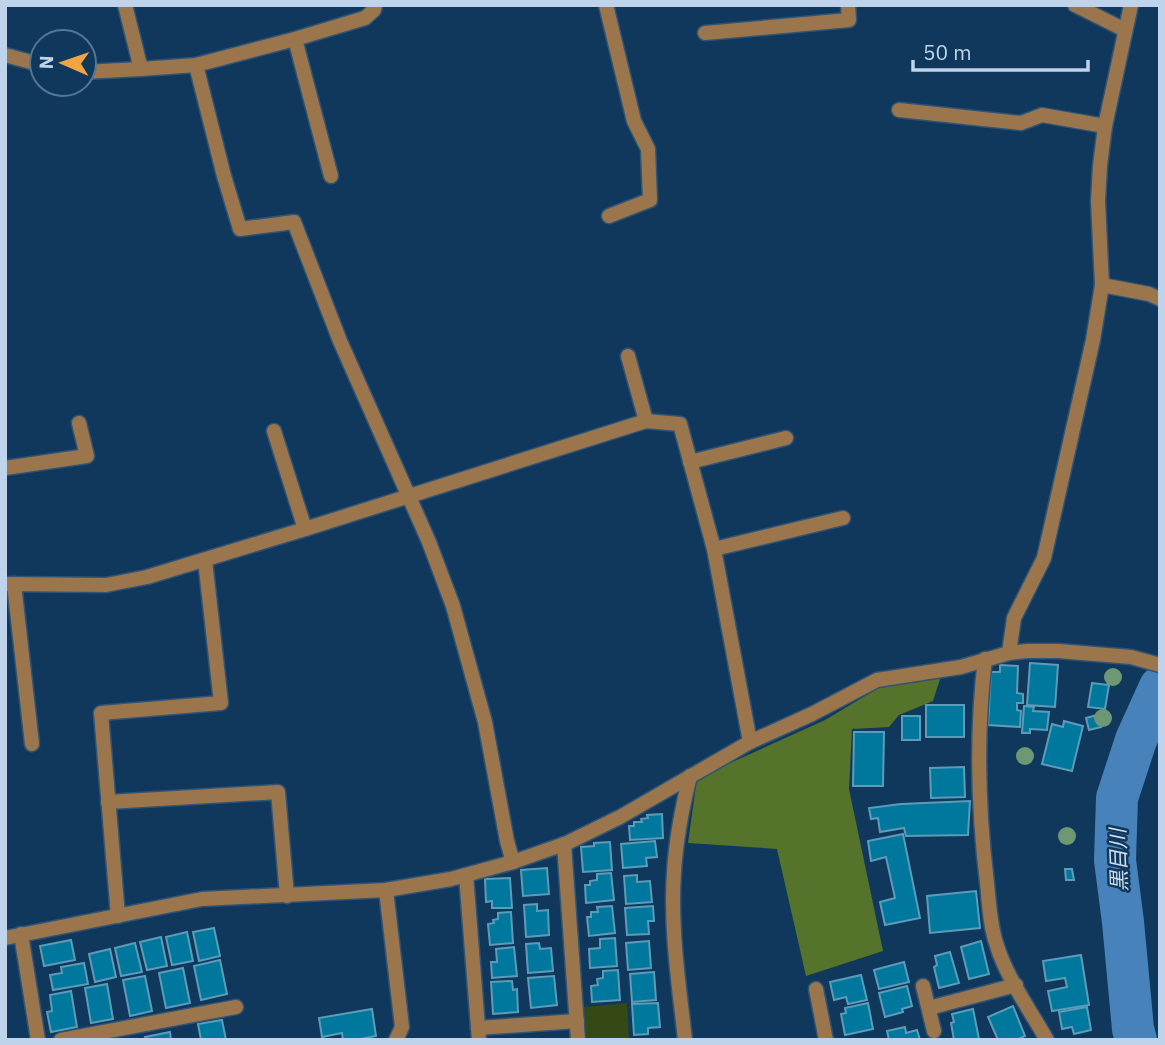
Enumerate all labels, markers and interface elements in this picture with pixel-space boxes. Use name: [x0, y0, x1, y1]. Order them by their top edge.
north arrow: [28, 28, 98, 98]
scale bar: [913, 28, 1088, 72]
text: 50 m: [923, 38, 972, 66]
text: N: [34, 55, 58, 70]
water label: 黒目川: [1103, 826, 1133, 892]

